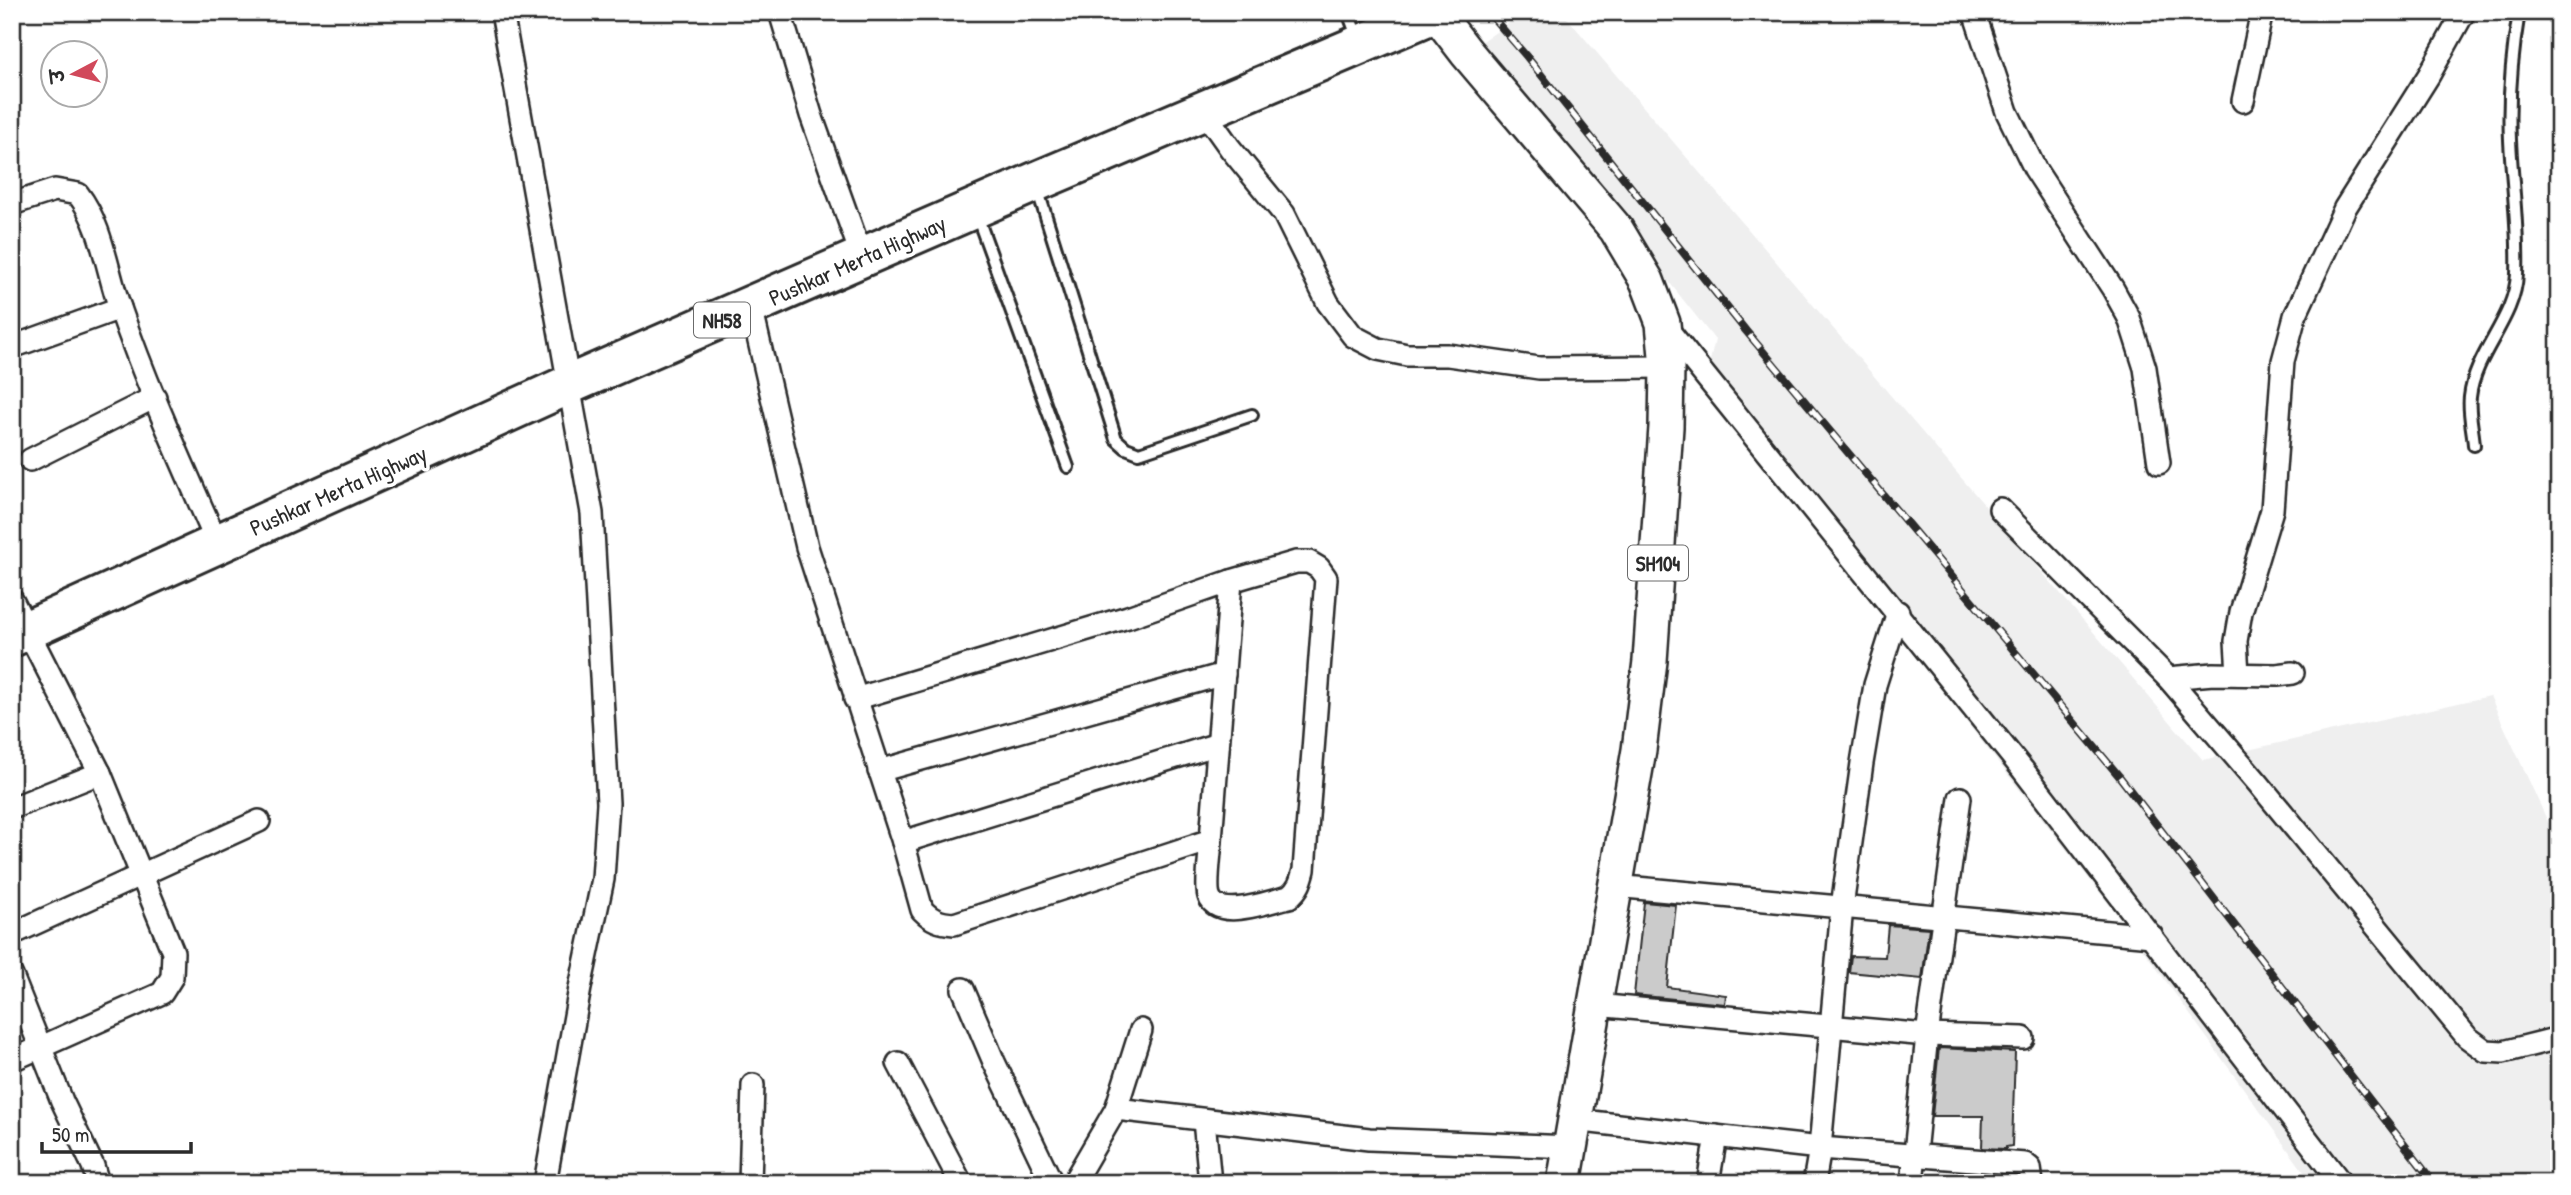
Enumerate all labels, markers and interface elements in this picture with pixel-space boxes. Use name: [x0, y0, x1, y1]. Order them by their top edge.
north arrow: [38, 38, 108, 108]
text: उ: [43, 66, 71, 86]
street label: Pushkar Merta Highway: [764, 207, 951, 313]
road number: NH58: [694, 302, 750, 338]
street label: Pushkar Merta Highway: [245, 437, 432, 543]
road number: SH104: [1628, 546, 1688, 580]
scale bar: [42, 1111, 191, 1155]
text: 50 m: [52, 1120, 89, 1149]

